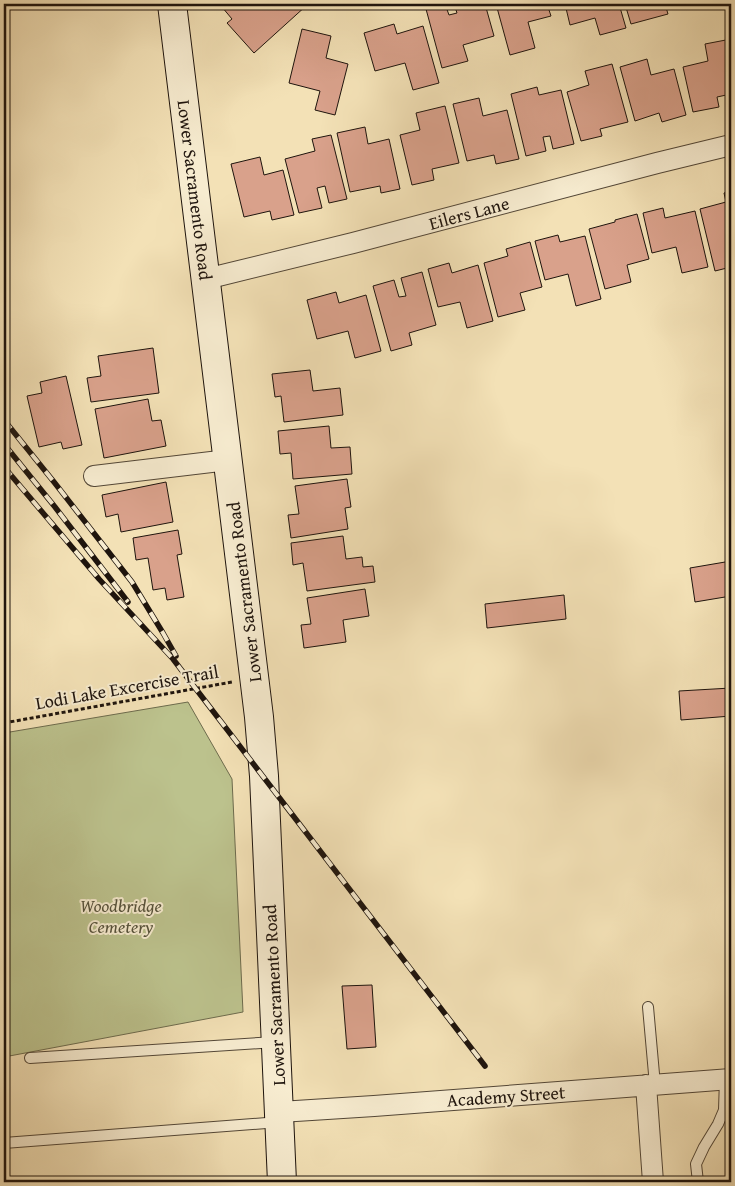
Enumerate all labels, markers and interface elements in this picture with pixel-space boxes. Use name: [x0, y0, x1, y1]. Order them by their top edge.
street label: Lower Sacramento Road: [171, 98, 219, 282]
street label: Eilers Lane: [426, 189, 512, 237]
street label: Lower Sacramento Road: [220, 500, 268, 684]
street label: Lodi Lake Excercise Trail: [33, 658, 221, 716]
park label: Woodbridge Cemetery: [80, 892, 162, 940]
street label: Lower Sacramento Road: [256, 903, 292, 1086]
street label: Academy Street: [446, 1078, 567, 1114]

